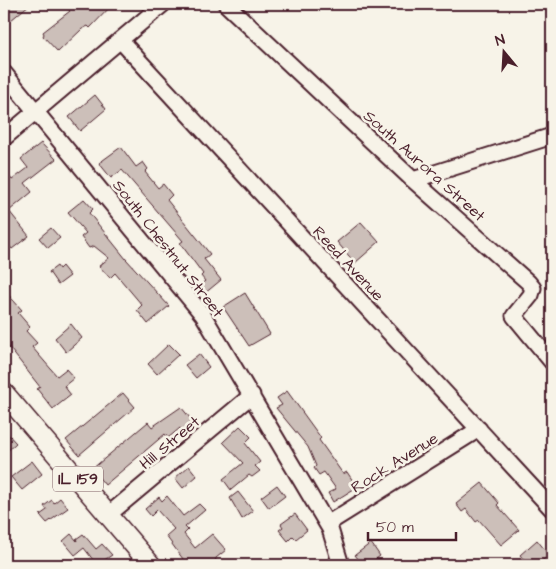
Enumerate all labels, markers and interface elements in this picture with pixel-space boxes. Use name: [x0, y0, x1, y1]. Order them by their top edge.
north arrow: [478, 28, 528, 78]
text: N: [493, 30, 508, 51]
street label: South Aurora Street: [359, 105, 490, 227]
street label: South Chestnut Street: [108, 175, 229, 322]
street label: Reed Avenue: [308, 221, 389, 306]
street label: Hill Street: [135, 411, 205, 475]
street label: Rock Avenue: [347, 427, 443, 498]
road number: IL 159: [53, 466, 103, 492]
scale bar: [368, 509, 456, 541]
text: 50 m: [376, 517, 414, 538]

